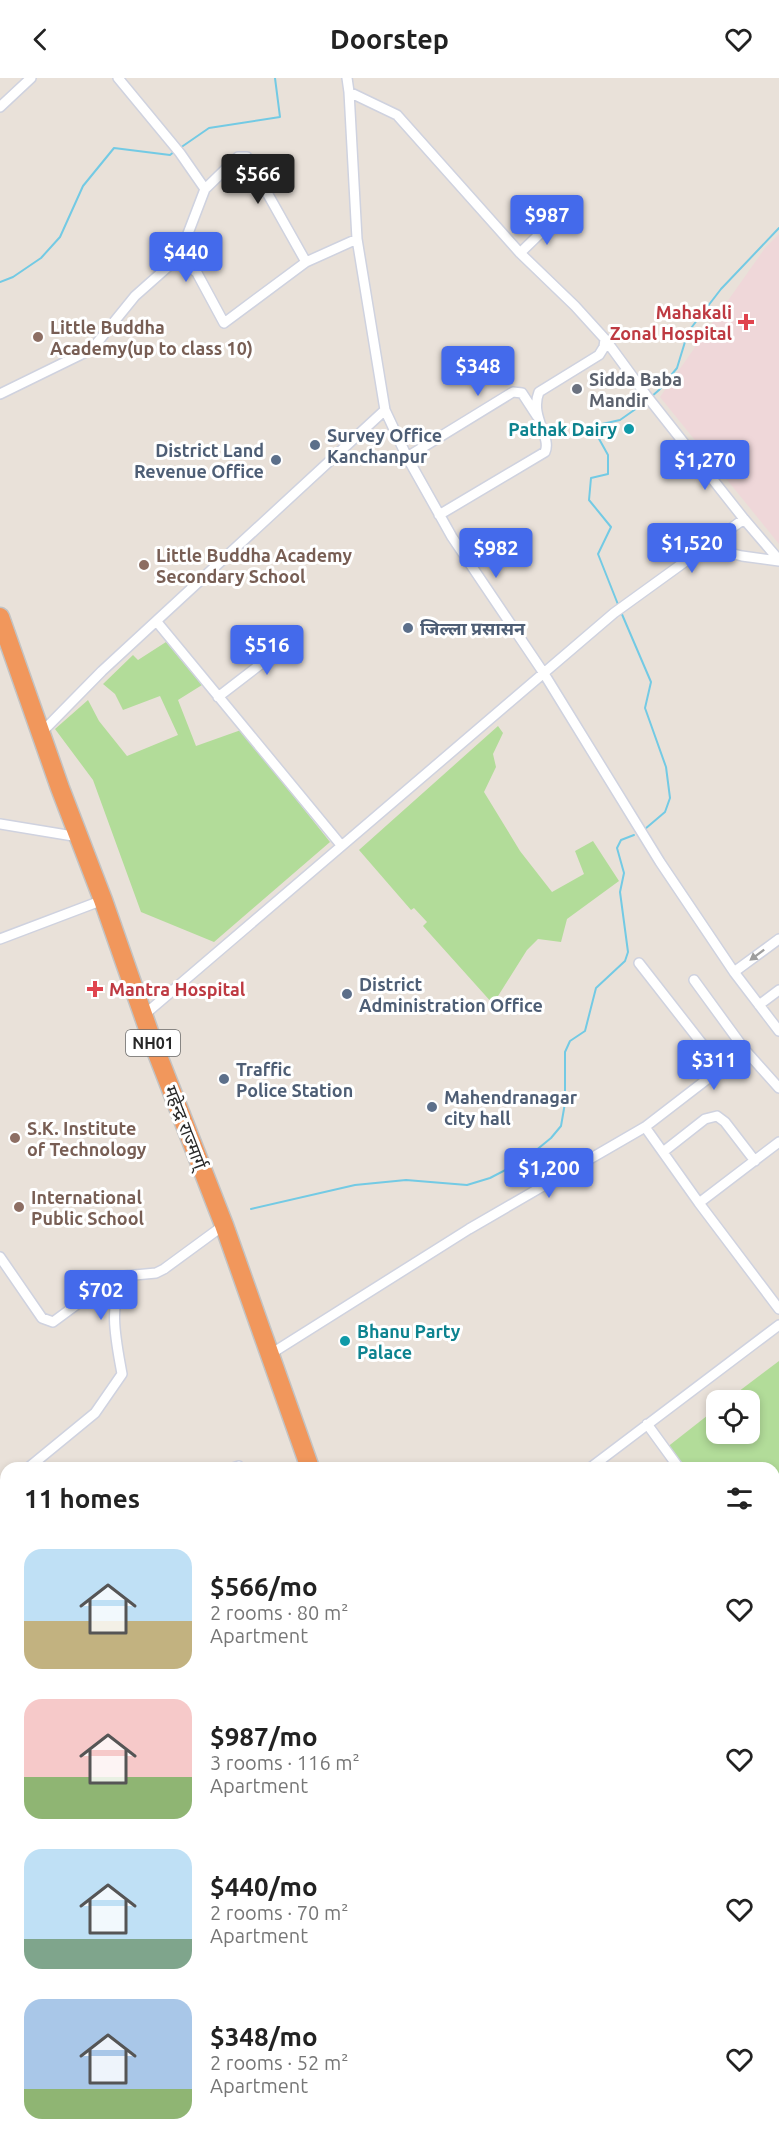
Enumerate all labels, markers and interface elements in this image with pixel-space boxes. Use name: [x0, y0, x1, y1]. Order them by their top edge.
icon: back: [24, 23, 57, 56]
icon: heart: [722, 23, 755, 56]
text: Doorstep: [330, 24, 449, 54]
pin: $566: [222, 154, 294, 205]
text: $566: [235, 162, 281, 185]
pin: $987: [511, 195, 583, 246]
text: $987: [524, 203, 570, 226]
pin: $440: [150, 232, 222, 283]
text: $440: [163, 240, 209, 263]
place label: Mahakali Zonal Hospital: [610, 302, 733, 343]
marker: Mahakali Zonal Hospital: [737, 313, 755, 331]
place label: Little Buddha Academy(up to class 10): [50, 317, 253, 359]
marker: Little Buddha Academy(up to class 10): [31, 330, 45, 344]
pin: $348: [442, 346, 514, 397]
text: $348: [455, 354, 501, 377]
place label: Sidda Baba Mandir: [589, 369, 682, 410]
marker: Sidda Baba Mandir: [570, 382, 584, 396]
place label: Pathak Dairy: [508, 419, 617, 439]
marker: Pathak Dairy: [622, 422, 636, 436]
place label: Survey Office Kanchanpur: [327, 425, 442, 466]
marker: Survey Office Kanchanpur: [308, 438, 322, 452]
place label: District Land Revenue Office: [134, 440, 264, 481]
pin: $1,270: [656, 440, 754, 491]
text: $1,270: [674, 448, 736, 471]
marker: District Land Revenue Office: [269, 453, 283, 467]
pin: $1,520: [643, 523, 741, 574]
pin: $982: [460, 528, 532, 579]
text: $1,520: [661, 531, 723, 554]
text: $982: [473, 536, 519, 559]
place label: Little Buddha Academy Secondary School: [156, 545, 353, 586]
marker: Little Buddha Academy Secondary School: [137, 558, 151, 572]
place label: जिल्ला प्रसासन: [420, 618, 526, 638]
marker: जिल्ला प्रसासन: [401, 621, 415, 635]
pin: $516: [231, 625, 303, 676]
text: $516: [244, 633, 290, 656]
one-way arrow: [749, 949, 764, 961]
place label: District Administration Office: [359, 974, 543, 1015]
place label: Mantra Hospital: [109, 979, 246, 999]
marker: Mantra Hospital: [86, 980, 104, 998]
marker: District Administration Office: [340, 987, 354, 1001]
road number: NH01: [126, 1030, 180, 1056]
pin: $311: [678, 1040, 750, 1091]
text: $311: [691, 1048, 737, 1071]
place label: Traffic Police Station: [236, 1059, 353, 1100]
marker: Traffic Police Station: [217, 1072, 231, 1086]
street label: महेन्द्र राज्मार्ग्: [159, 1083, 212, 1175]
place label: Mahendranagar city hall: [444, 1087, 578, 1128]
marker: Mahendranagar city hall: [425, 1100, 439, 1114]
place label: S.K. Institute of Technology: [27, 1118, 147, 1159]
marker: S.K. Institute of Technology: [8, 1131, 22, 1145]
pin: $1,200: [500, 1148, 598, 1199]
text: $1,200: [518, 1156, 580, 1179]
place label: International Public School: [31, 1187, 145, 1228]
marker: International Public School: [12, 1200, 26, 1214]
pin: $702: [65, 1270, 137, 1321]
text: $702: [78, 1278, 124, 1301]
place label: Bhanu Party Palace: [357, 1321, 461, 1362]
marker: Bhanu Party Palace: [338, 1334, 352, 1348]
map controls: [706, 1390, 760, 1444]
button: locate: [706, 1390, 760, 1444]
icon: filters: [723, 1482, 756, 1515]
text: 11 homes: [24, 1484, 140, 1513]
text: $566/mo: [210, 1572, 318, 1601]
icon: home: [72, 1573, 144, 1645]
icon: heart: [723, 1593, 756, 1626]
text: 2 rooms · 80 m²: [210, 1601, 348, 1624]
text: Apartment: [210, 1624, 308, 1647]
text: $987/mo: [210, 1722, 318, 1751]
icon: home: [72, 1723, 144, 1795]
icon: heart: [723, 1743, 756, 1776]
text: 3 rooms · 116 m²: [210, 1751, 360, 1774]
text: Apartment: [210, 1774, 308, 1797]
text: $440/mo: [210, 1872, 318, 1901]
icon: home: [72, 1873, 144, 1945]
icon: heart: [723, 1893, 756, 1926]
text: 2 rooms · 70 m²: [210, 1901, 348, 1924]
text: Apartment: [210, 1924, 308, 1947]
text: $348/mo: [210, 2022, 318, 2051]
icon: home: [72, 2023, 144, 2095]
icon: heart: [723, 2043, 756, 2076]
text: 2 rooms · 52 m²: [210, 2051, 348, 2074]
text: Apartment: [210, 2074, 308, 2097]

